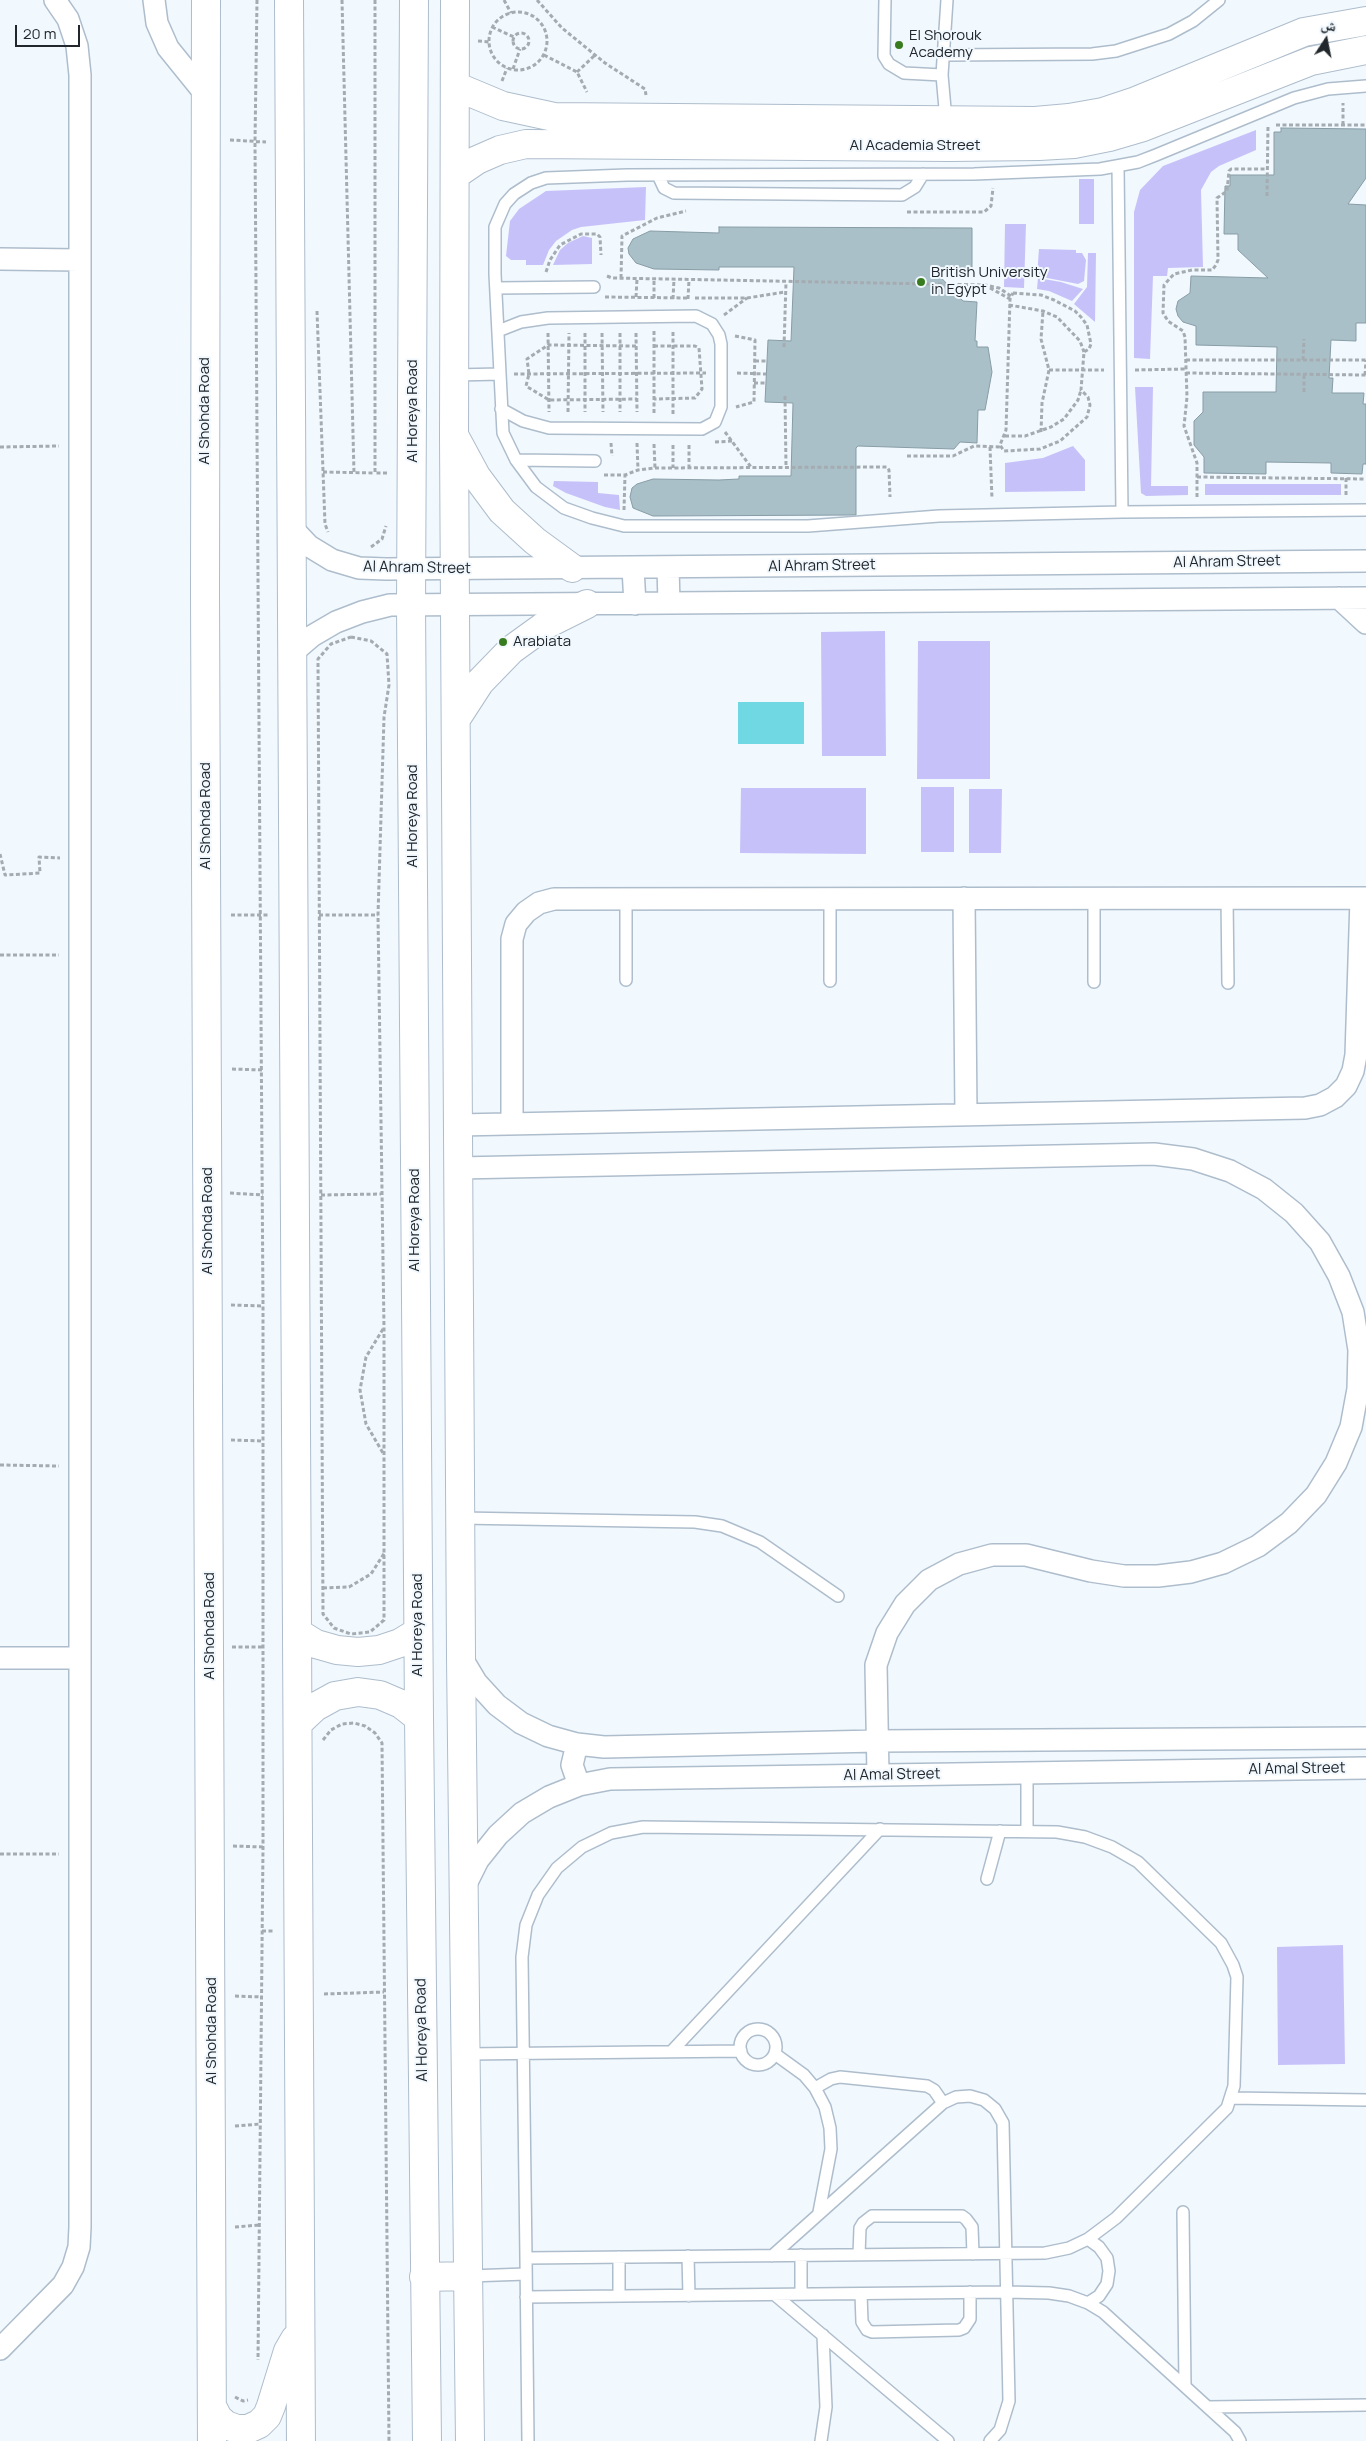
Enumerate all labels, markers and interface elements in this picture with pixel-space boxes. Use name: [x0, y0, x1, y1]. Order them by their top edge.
text: ش: [1320, 14, 1338, 36]
scale bar: [18, 15, 82, 47]
north arrow: [1301, 15, 1351, 65]
text: 20 m: [23, 23, 56, 44]
place label: El Shorouk Academy: [909, 27, 982, 62]
marker: El Shorouk Academy: [893, 39, 905, 51]
street label: Al Academia Street: [849, 137, 981, 155]
place label: British University in Egypt: [931, 264, 1048, 299]
marker: British University in Egypt: [915, 276, 927, 288]
street label: Al Shohda Road: [196, 357, 214, 465]
street label: Al Horeya Road: [404, 359, 422, 463]
street label: Al Ahram Street: [1173, 552, 1281, 572]
street label: Al Ahram Street: [768, 556, 876, 576]
street label: Al Ahram Street: [363, 558, 471, 578]
place label: Arabiata: [513, 633, 571, 651]
marker: Arabiata: [497, 636, 509, 648]
street label: Al Shohda Road: [197, 762, 215, 870]
street label: Al Horeya Road: [404, 764, 422, 868]
street label: Al Shohda Road: [199, 1167, 217, 1275]
street label: Al Horeya Road: [406, 1168, 424, 1272]
street label: Al Shohda Road: [201, 1572, 219, 1680]
street label: Al Horeya Road: [409, 1573, 427, 1677]
street label: Al Amal Street: [1248, 1759, 1346, 1779]
street label: Al Amal Street: [843, 1765, 941, 1785]
street label: Al Shohda Road: [203, 1977, 221, 2085]
street label: Al Horeya Road: [412, 1978, 432, 2082]

